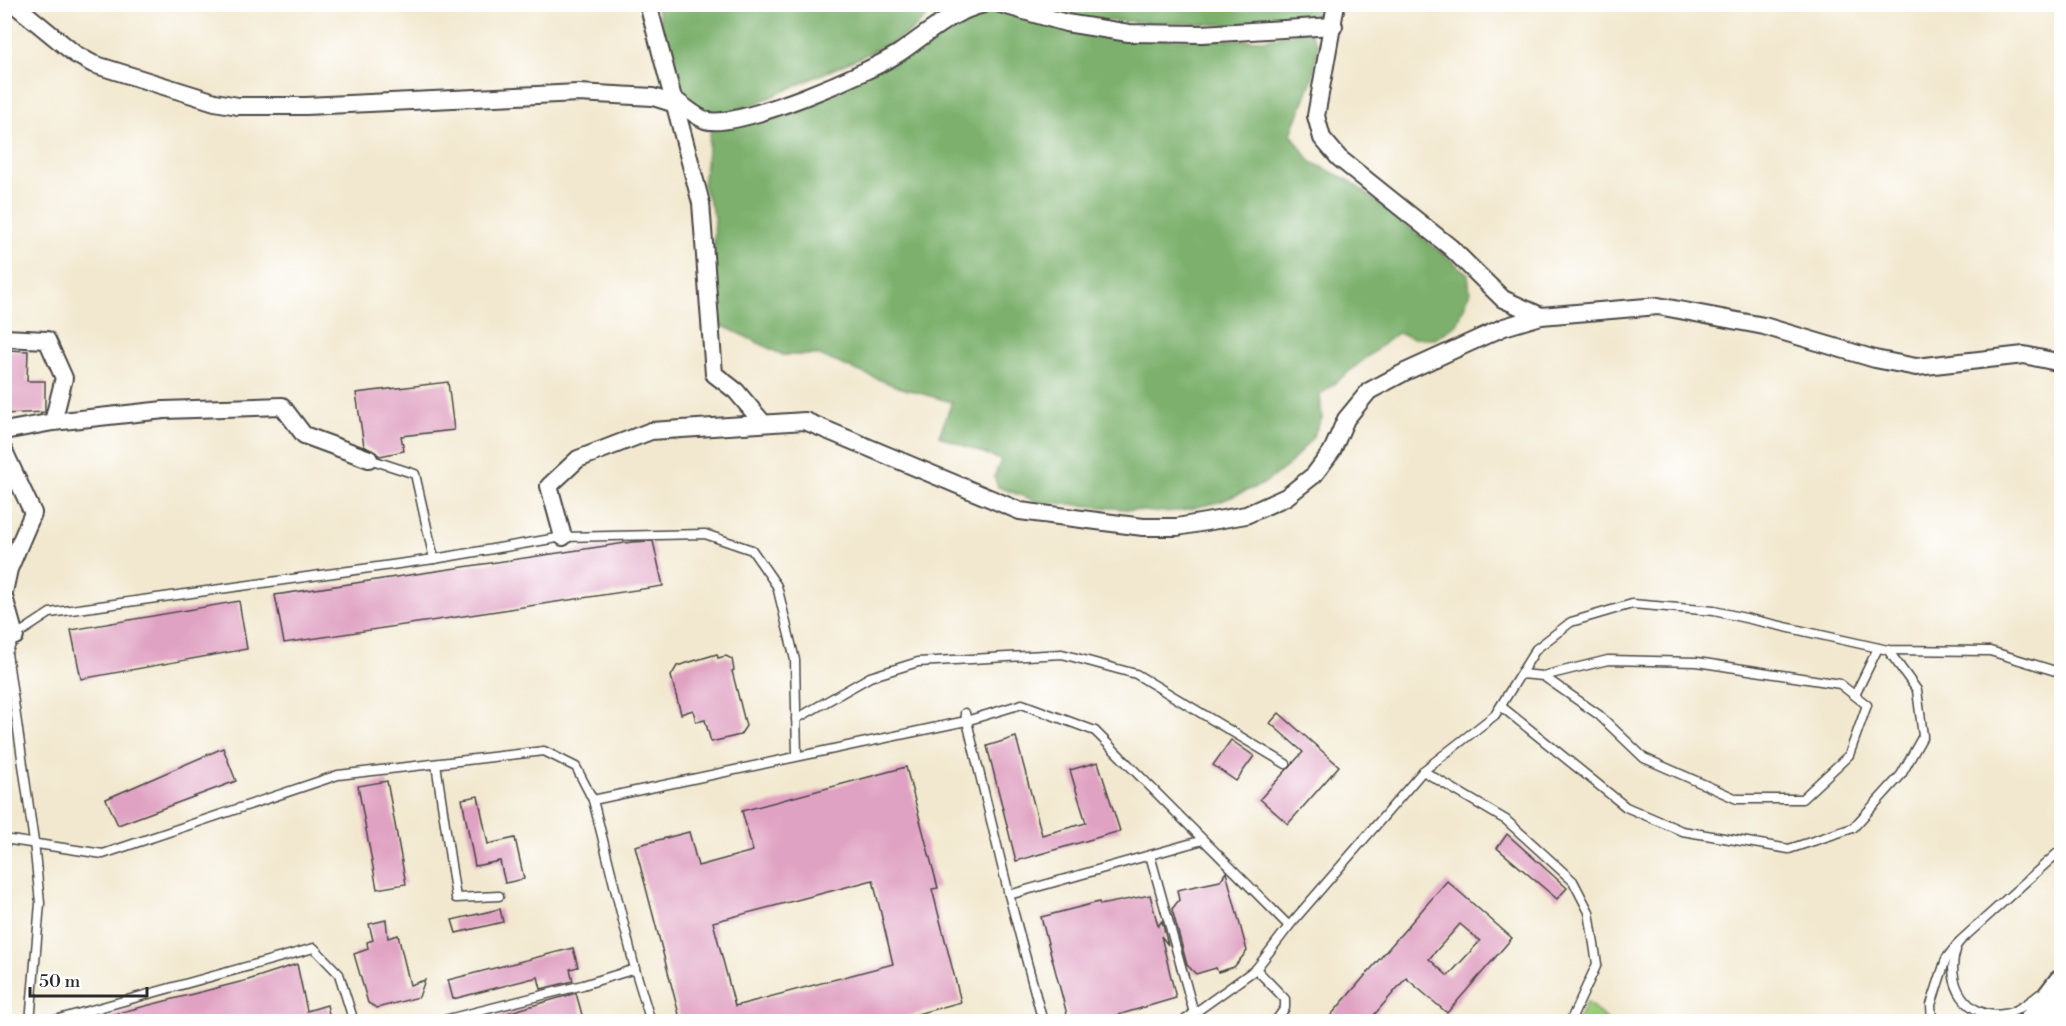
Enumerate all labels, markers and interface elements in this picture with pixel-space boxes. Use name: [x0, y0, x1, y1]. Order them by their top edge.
scale bar: [30, 960, 147, 998]
text: 50 m: [39, 970, 81, 993]

